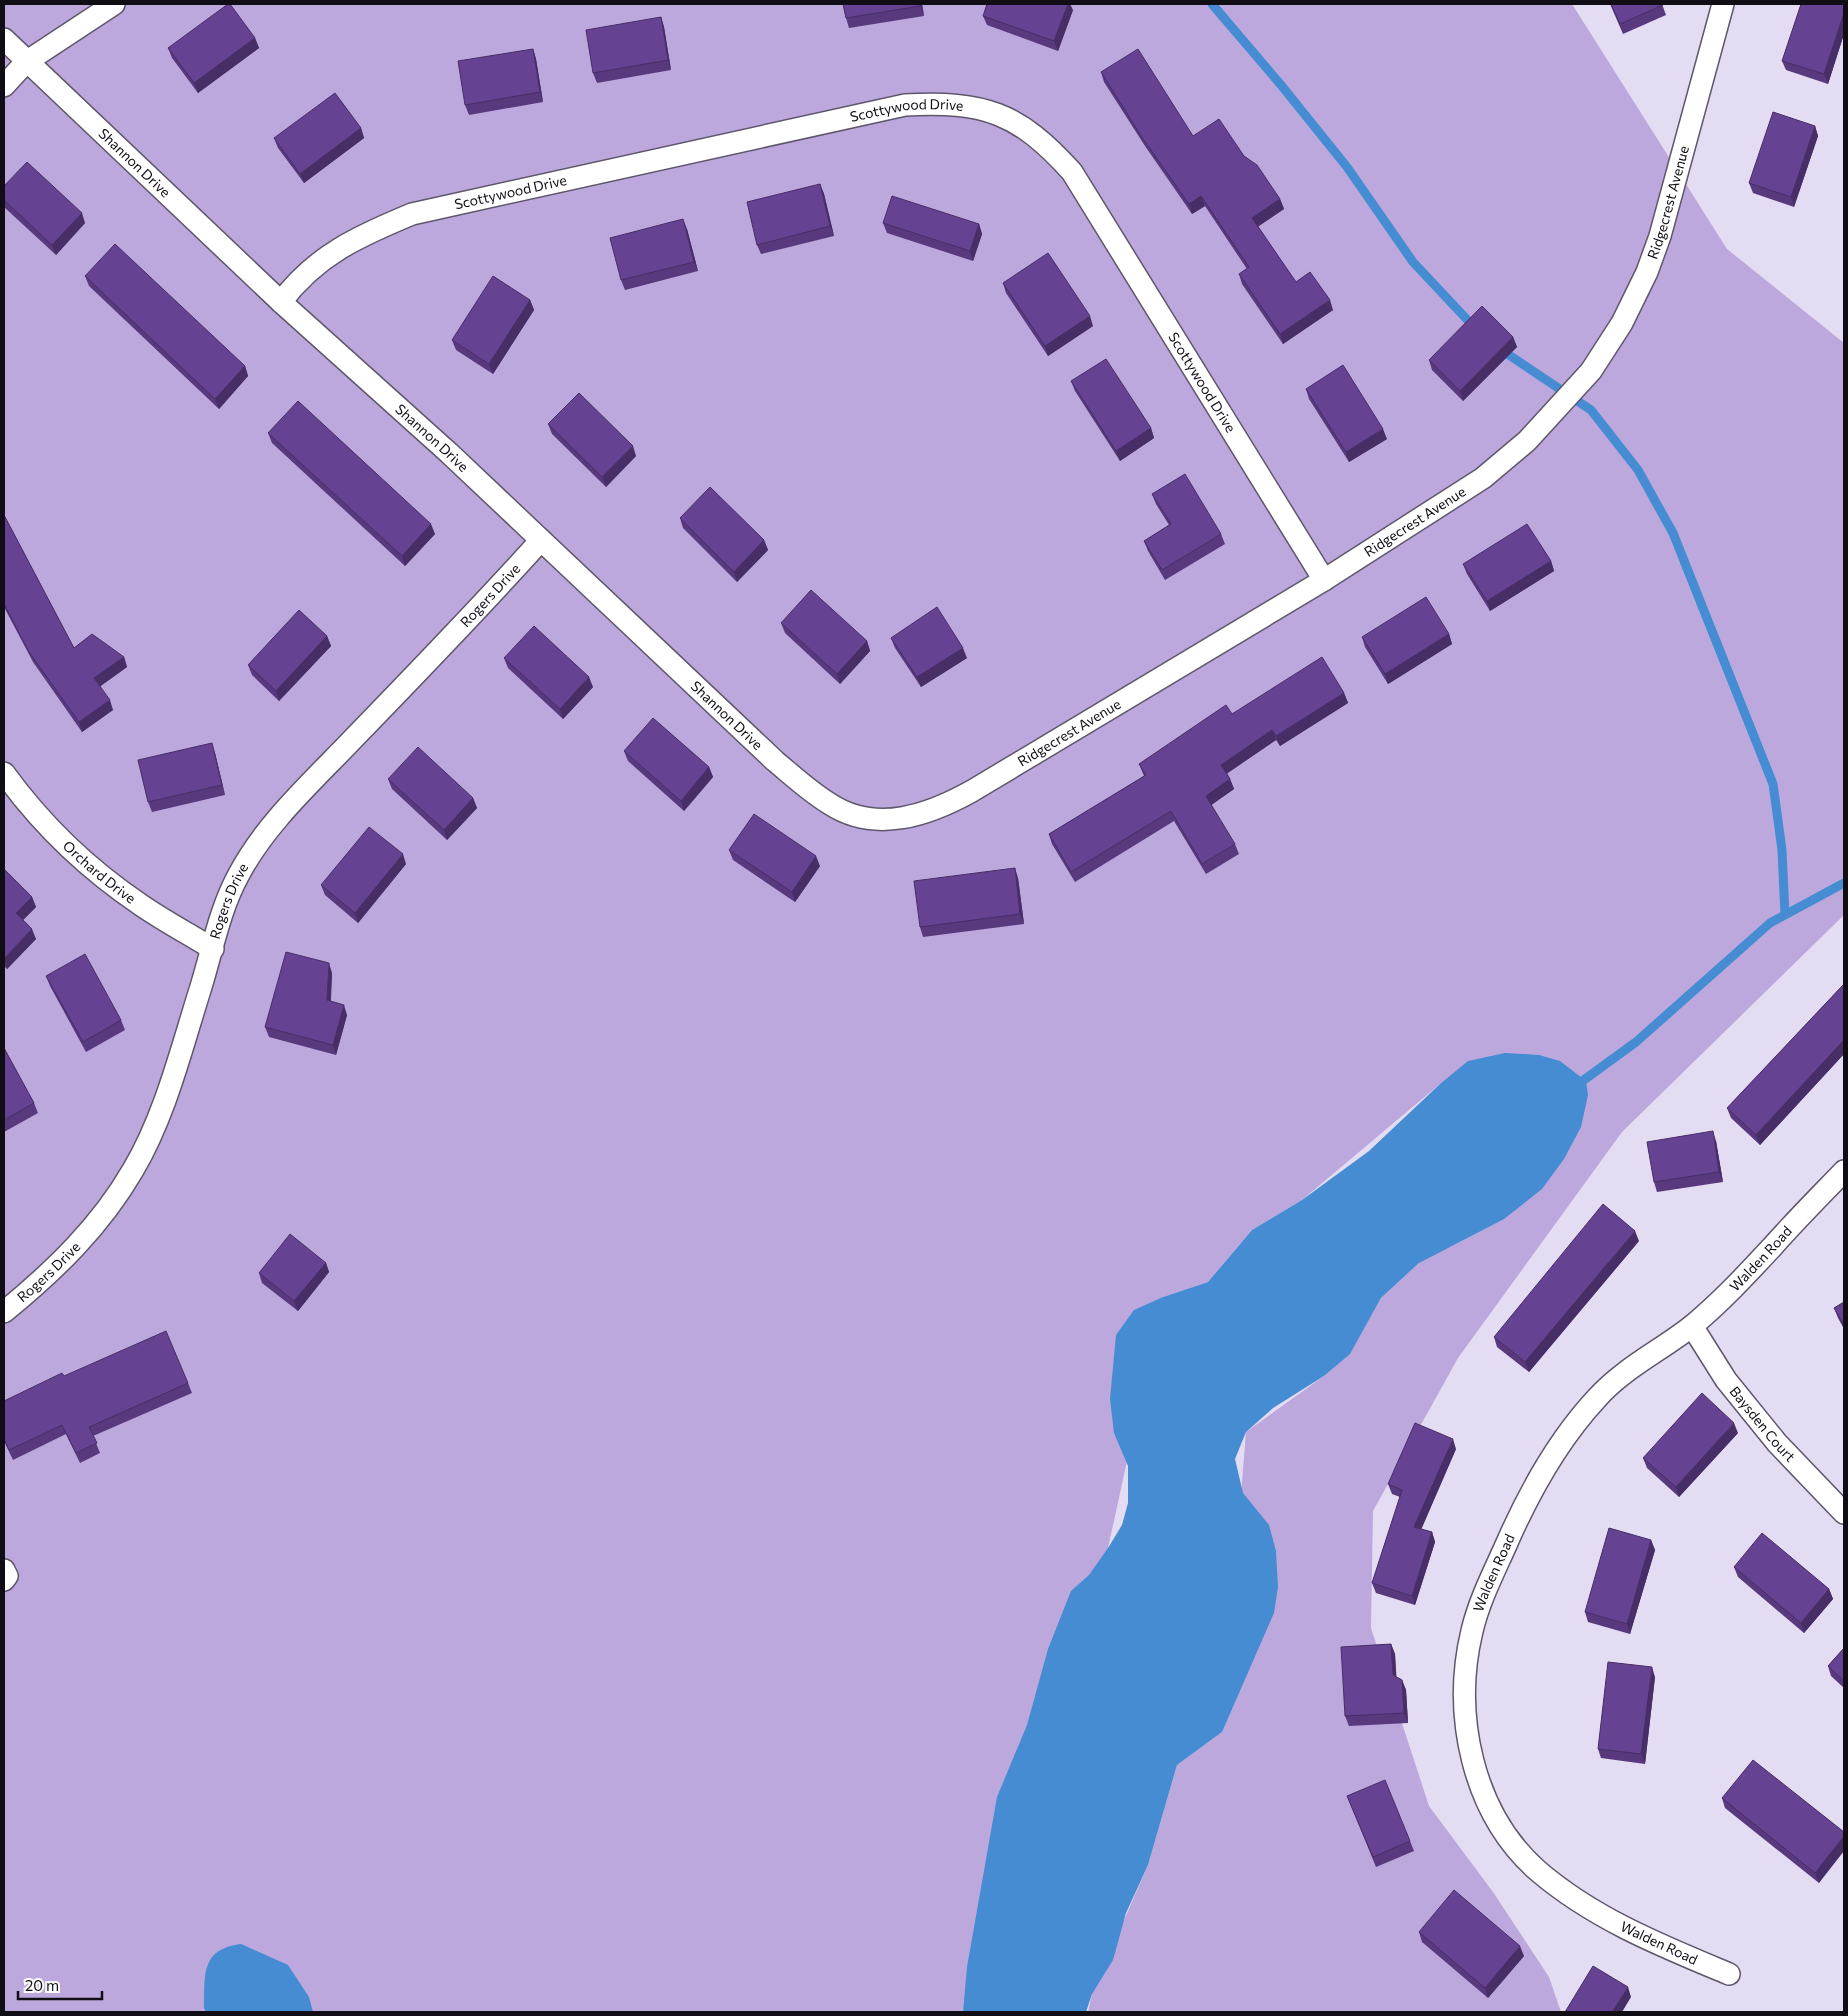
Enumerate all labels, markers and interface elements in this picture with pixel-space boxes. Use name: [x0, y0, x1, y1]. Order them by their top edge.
street label: Scottywood Drive: [848, 95, 964, 125]
street label: Shannon Drive: [95, 125, 174, 201]
street label: Ridgecrest Avenue: [1643, 144, 1692, 261]
street label: Scottywood Drive: [453, 171, 568, 212]
street label: Scottywood Drive: [1165, 329, 1240, 435]
street label: Shannon Drive: [392, 400, 472, 475]
street label: Ridgecrest Avenue: [1361, 482, 1469, 560]
street label: Rogers Drive: [456, 560, 523, 630]
street label: Shannon Drive: [688, 677, 767, 753]
street label: Ridgecrest Avenue: [1014, 695, 1124, 770]
street label: Orchard Drive: [60, 837, 139, 907]
street label: Rogers Drive: [206, 860, 251, 941]
street label: Walden Road: [1726, 1222, 1795, 1295]
street label: Rogers Drive: [13, 1238, 83, 1305]
street label: Baysden Court: [1726, 1383, 1799, 1465]
street label: Walden Road: [1469, 1531, 1518, 1614]
street label: Walden Road: [1618, 1917, 1701, 1968]
scale bar: [18, 1968, 101, 2000]
text: 20 m: [25, 1976, 59, 1994]

